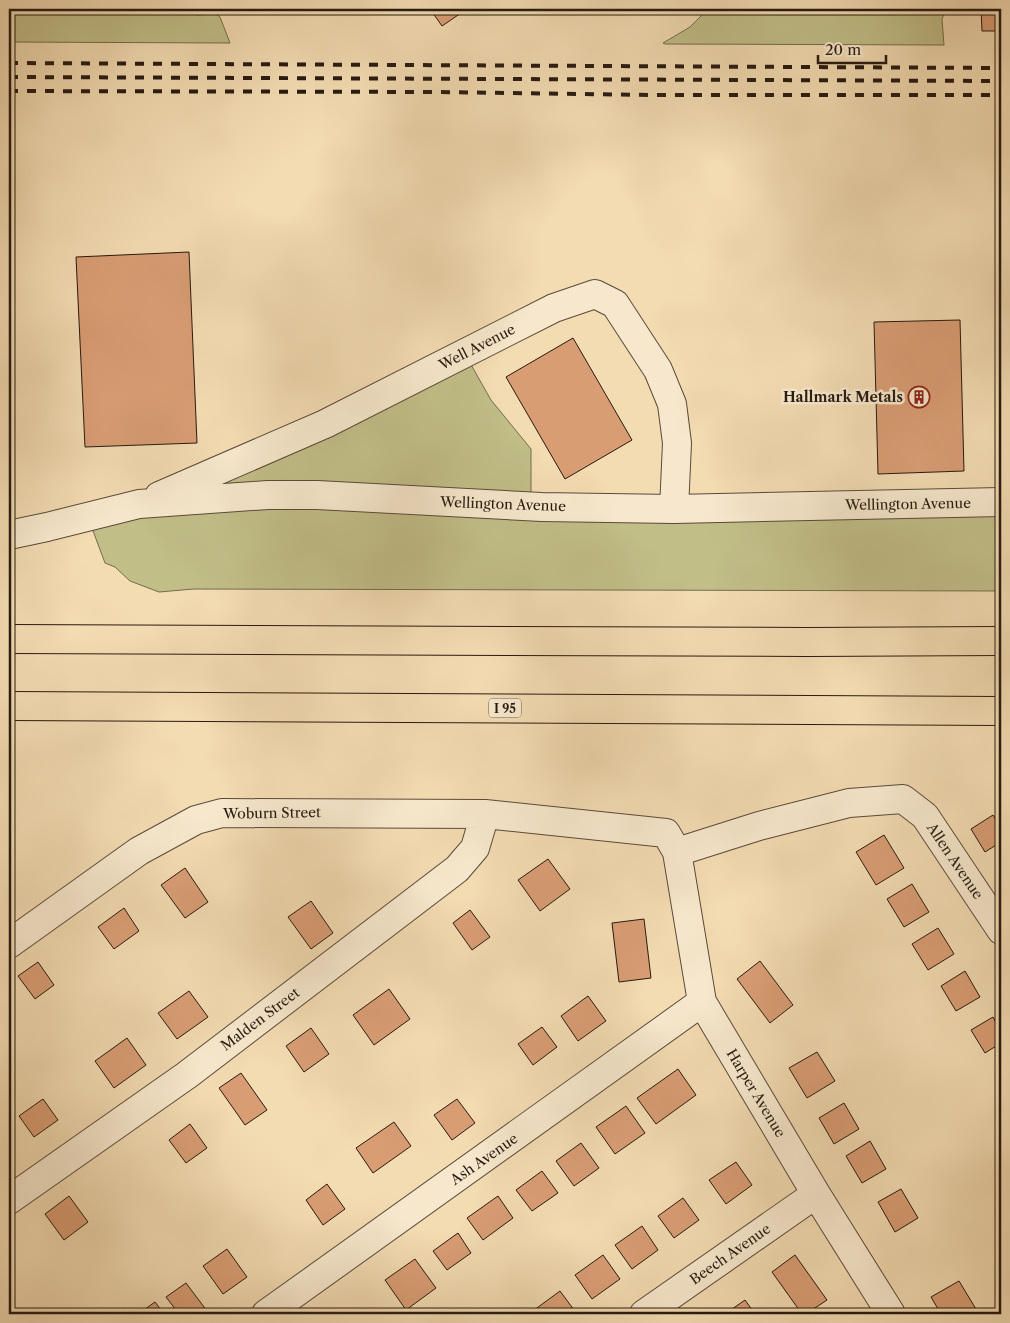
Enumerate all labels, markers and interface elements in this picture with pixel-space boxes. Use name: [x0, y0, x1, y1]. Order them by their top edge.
scale bar: [818, 32, 885, 64]
text: 20 m: [825, 40, 861, 59]
street label: Well Avenue: [435, 320, 518, 374]
building icon: Hallmark Metals: [907, 385, 931, 409]
place label: Hallmark Metals: [783, 388, 903, 406]
street label: Wellington Avenue: [439, 493, 566, 515]
street label: Wellington Avenue: [844, 494, 971, 514]
road number: I 95: [489, 698, 521, 718]
street label: Woburn Street: [222, 803, 321, 823]
street label: Allen Avenue: [922, 819, 987, 903]
street label: Malden Street: [217, 983, 303, 1055]
street label: Harper Avenue: [722, 1045, 790, 1141]
street label: Ash Avenue: [446, 1129, 521, 1189]
street label: Beech Avenue: [686, 1219, 774, 1288]

